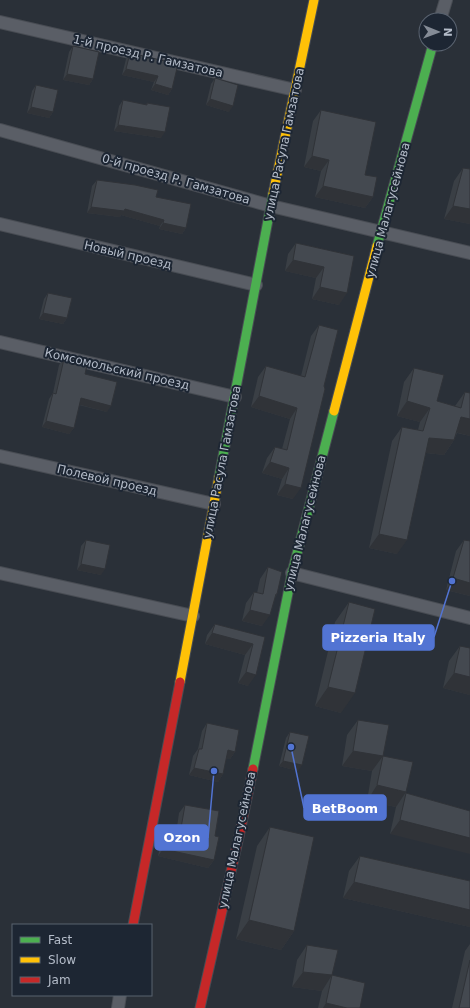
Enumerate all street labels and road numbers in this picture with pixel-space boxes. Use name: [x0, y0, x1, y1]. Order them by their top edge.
street label: 1-й проезд Р. Гамзатова: [72, 32, 224, 80]
street label: улица Расула Гамзатова: [261, 67, 307, 221]
street label: улица Малагусейнова: [363, 141, 413, 279]
street label: 0-й проезд Р. Гамзатова: [100, 151, 252, 207]
street label: Новый проезд: [83, 238, 173, 272]
street label: Комсомольский проезд: [43, 346, 191, 392]
street label: улица Расула Гамзатова: [200, 384, 244, 540]
street label: улица Малагусейнова: [281, 454, 329, 592]
street label: Полевой проезд: [56, 462, 158, 498]
street label: улица Малагусейнова: [216, 770, 258, 910]

